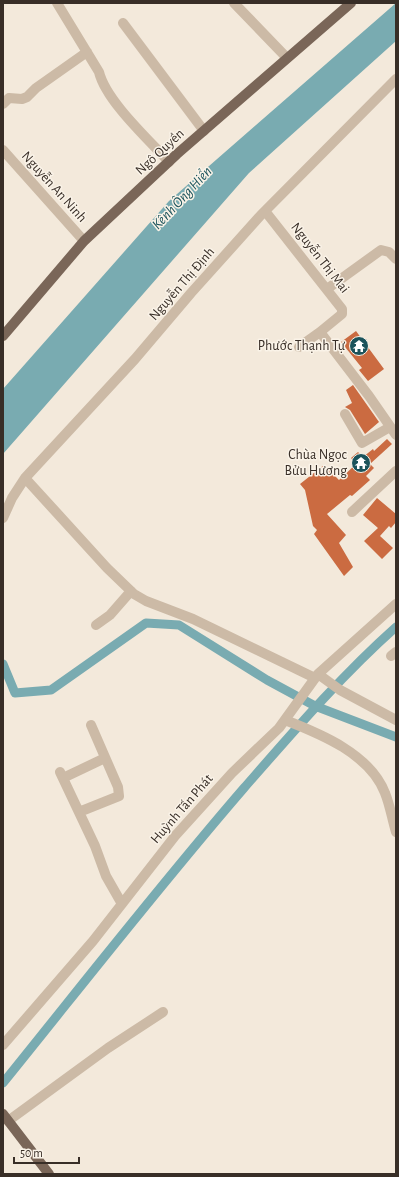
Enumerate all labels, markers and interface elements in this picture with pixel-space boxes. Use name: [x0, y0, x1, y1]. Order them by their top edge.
street label: Ngô Quyền: [132, 125, 187, 178]
street label: Nguyễn An Ninh: [19, 148, 91, 225]
water label: Kênh Ông Hiển: [148, 163, 215, 232]
street label: Nguyễn Thị Mai: [288, 219, 353, 296]
street label: Nguyễn Thị Định: [145, 243, 217, 323]
temple icon: Phước Thạnh Tự: [348, 335, 370, 357]
place label: Phước Thạnh Tự: [258, 339, 346, 353]
place label: Chùa Ngọc Bửu Hương: [284, 448, 348, 478]
temple icon: Chùa Ngọc Bửu Hương: [350, 452, 372, 474]
street label: Huỳnh Tấn Phát: [148, 771, 216, 846]
scale bar: [14, 1139, 79, 1165]
text: 50 m: [20, 1147, 43, 1159]

